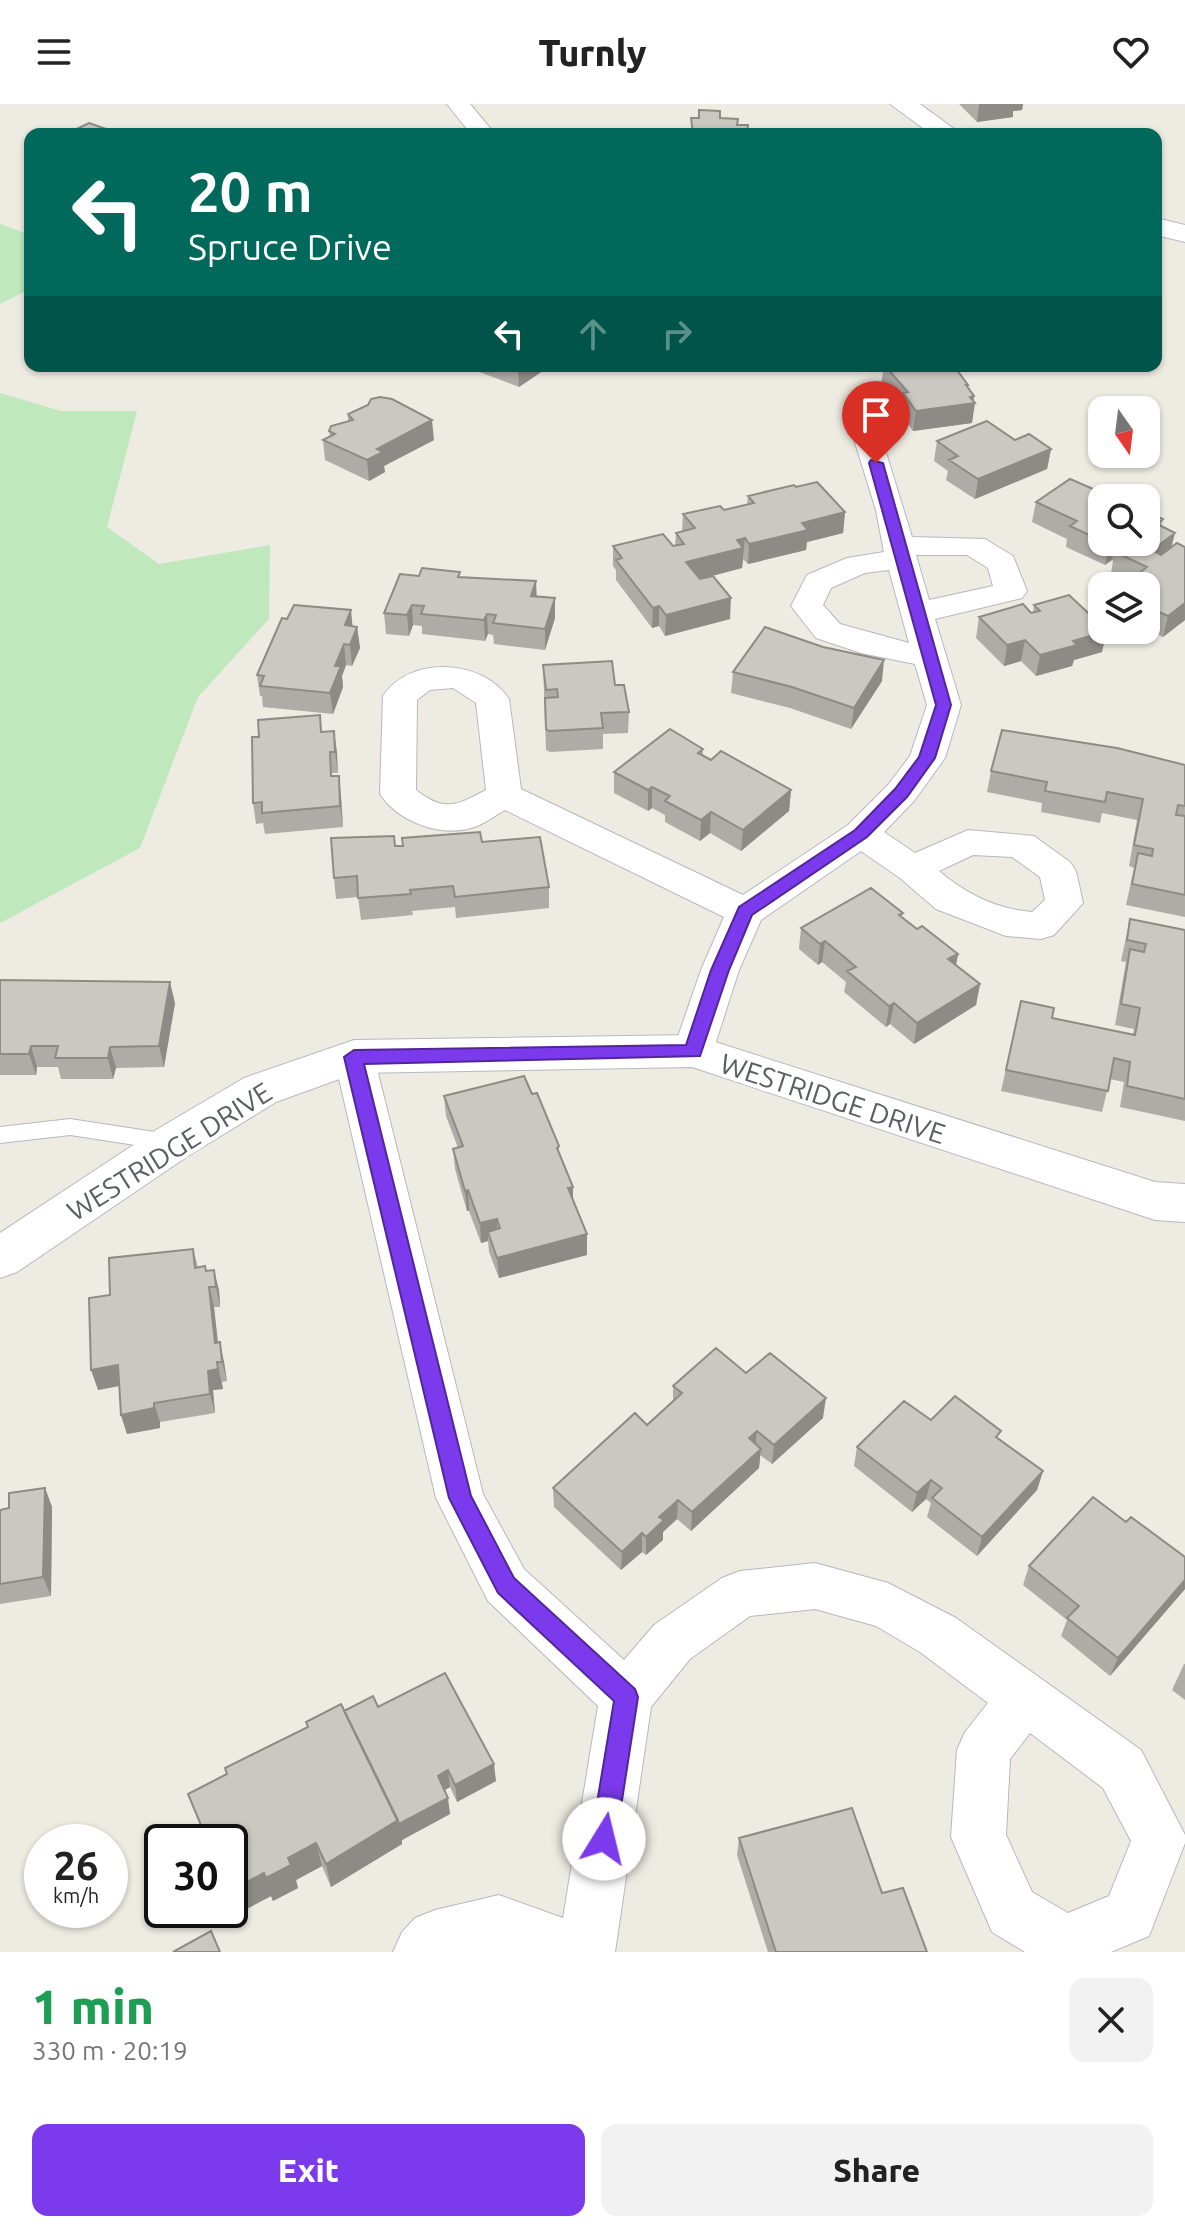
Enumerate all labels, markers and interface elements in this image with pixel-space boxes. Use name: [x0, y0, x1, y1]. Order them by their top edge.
icon: menu: [32, 30, 76, 74]
icon: heart: [1109, 30, 1153, 74]
text: Turnly: [539, 32, 646, 73]
icon: left: [56, 160, 160, 264]
text: 20 m: [188, 160, 313, 223]
text: Spruce Drive: [188, 226, 392, 267]
icon: left: [487, 312, 531, 356]
icon: ahead: [571, 312, 615, 356]
icon: right: [655, 312, 699, 356]
pin: [842, 381, 910, 463]
icon: arrive: [854, 393, 898, 437]
north arrow: [1088, 396, 1160, 468]
map controls: [1088, 396, 1160, 644]
button: search: [1088, 484, 1160, 556]
button: layers: [1088, 572, 1160, 644]
street label: WESTRIDGE DRIVE: [717, 1047, 949, 1149]
street label: WESTRIDGE DRIVE: [61, 1076, 277, 1226]
position arrow: [562, 1797, 646, 1881]
speed limit sign: 30: [144, 1824, 248, 1928]
text: 26: [53, 1843, 99, 1888]
text: km/h: [53, 1884, 99, 1907]
button: close: [1069, 1978, 1153, 2062]
text: 1 min: [32, 1979, 154, 2033]
text: 330 m · 20:19: [32, 2036, 188, 2065]
button: Exit: [32, 2124, 585, 2216]
button: Share: [601, 2124, 1153, 2216]

